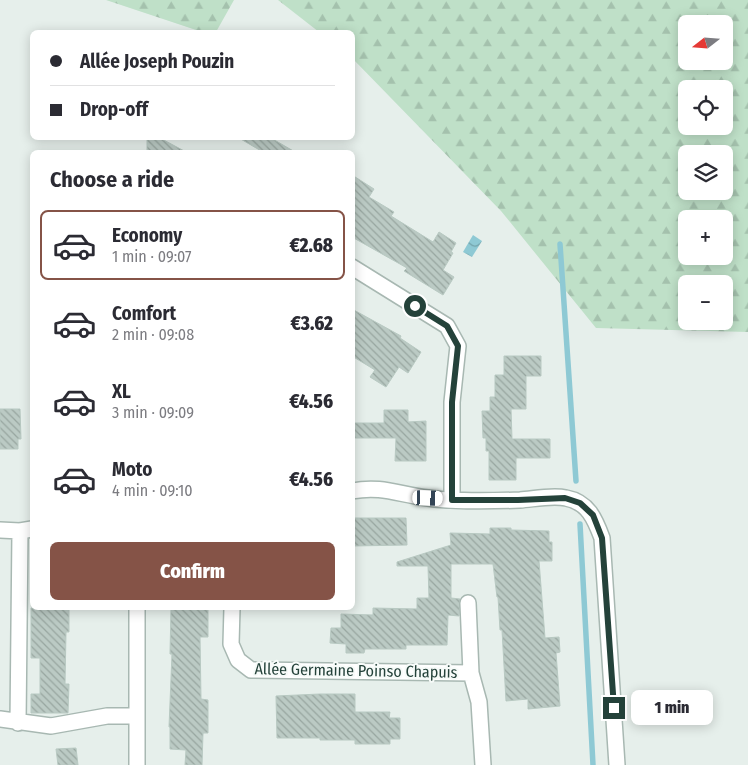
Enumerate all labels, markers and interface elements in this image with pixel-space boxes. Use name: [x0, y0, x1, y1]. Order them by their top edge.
north arrow: [678, 15, 732, 70]
map controls: [678, 15, 733, 330]
text: Allée Joseph Pouzin: [80, 50, 234, 73]
button: locate: [678, 80, 733, 135]
text: Drop-off: [80, 98, 148, 121]
button: layers: [678, 145, 733, 200]
text: Choose a ride: [50, 166, 174, 193]
button: +: [678, 210, 733, 265]
icon: car: [52, 223, 97, 268]
text: Economy: [112, 224, 182, 247]
text: €2.68: [289, 234, 333, 257]
text: 1 min · 09:07: [112, 247, 192, 266]
button: −: [678, 275, 733, 330]
route start: [404, 295, 426, 317]
icon: car: [52, 301, 97, 346]
text: Comfort: [112, 302, 176, 325]
text: €3.62: [291, 312, 333, 335]
text: 2 min · 09:08: [112, 325, 194, 344]
icon: car: [52, 379, 97, 424]
text: XL: [112, 380, 131, 403]
text: €4.56: [289, 390, 333, 413]
text: 3 min · 09:09: [112, 403, 194, 422]
icon: car: [52, 457, 97, 502]
text: Moto: [112, 458, 152, 481]
text: €4.56: [289, 468, 333, 491]
text: 4 min · 09:10: [112, 481, 192, 500]
car: [412, 490, 443, 506]
button: Confirm: [50, 542, 335, 600]
street label: Allée Germaine Poinso Chapuis: [254, 659, 458, 682]
callout: 1 min: [632, 690, 714, 726]
route end: [603, 697, 625, 719]
text: 1 min: [655, 698, 689, 717]

